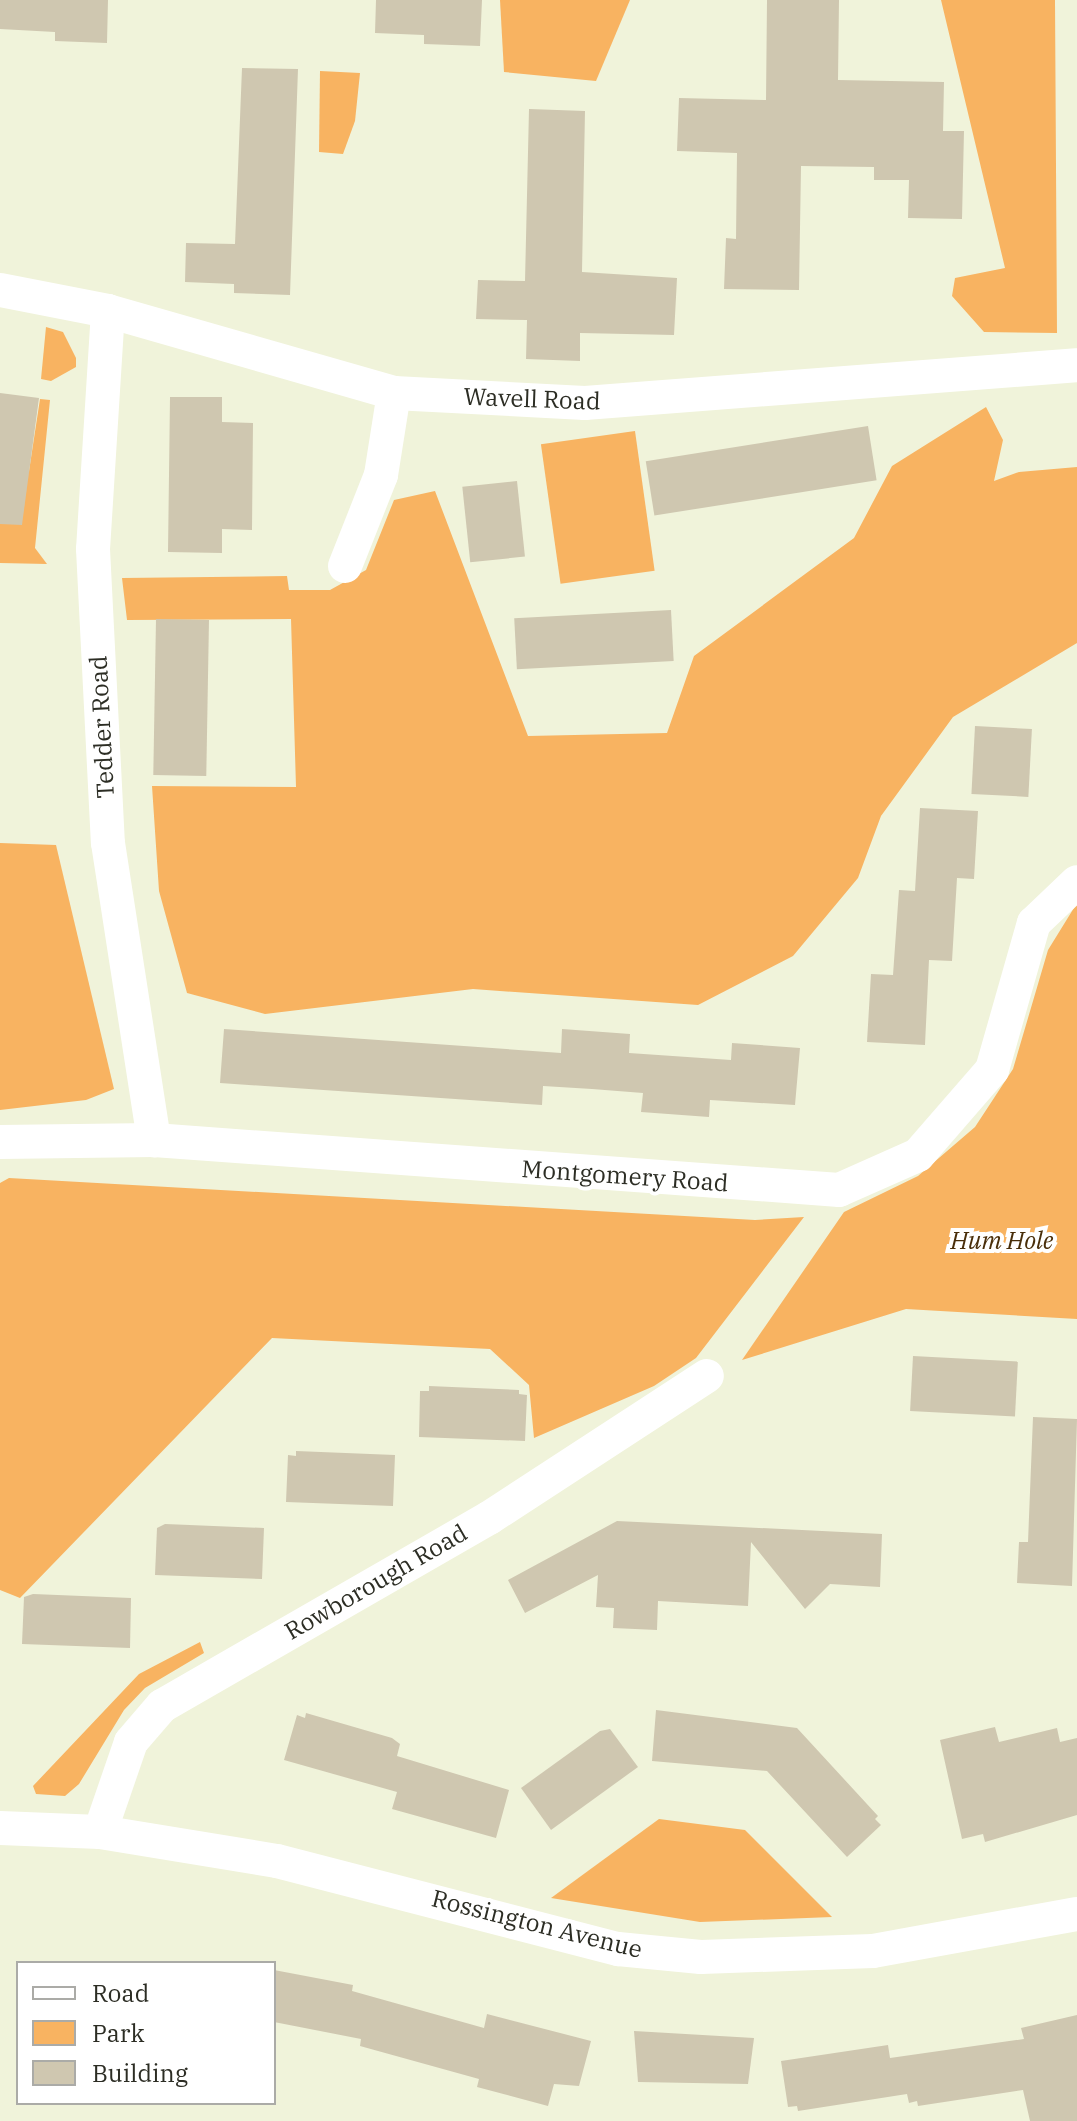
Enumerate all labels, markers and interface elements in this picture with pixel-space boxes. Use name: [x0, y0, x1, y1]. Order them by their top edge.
street label: Wavell Road: [463, 382, 601, 416]
street label: Tedder Road: [84, 655, 120, 799]
street label: Montgomery Road: [521, 1154, 729, 1198]
park label: Hum Hole: [951, 1227, 1053, 1255]
street label: Rowborough Road: [280, 1518, 472, 1646]
street label: Rossington Avenue: [429, 1884, 645, 1964]
legend: [16, 1961, 276, 2105]
text: Road: [92, 1977, 149, 2009]
text: Park: [92, 2017, 144, 2049]
text: Building: [92, 2057, 188, 2089]

